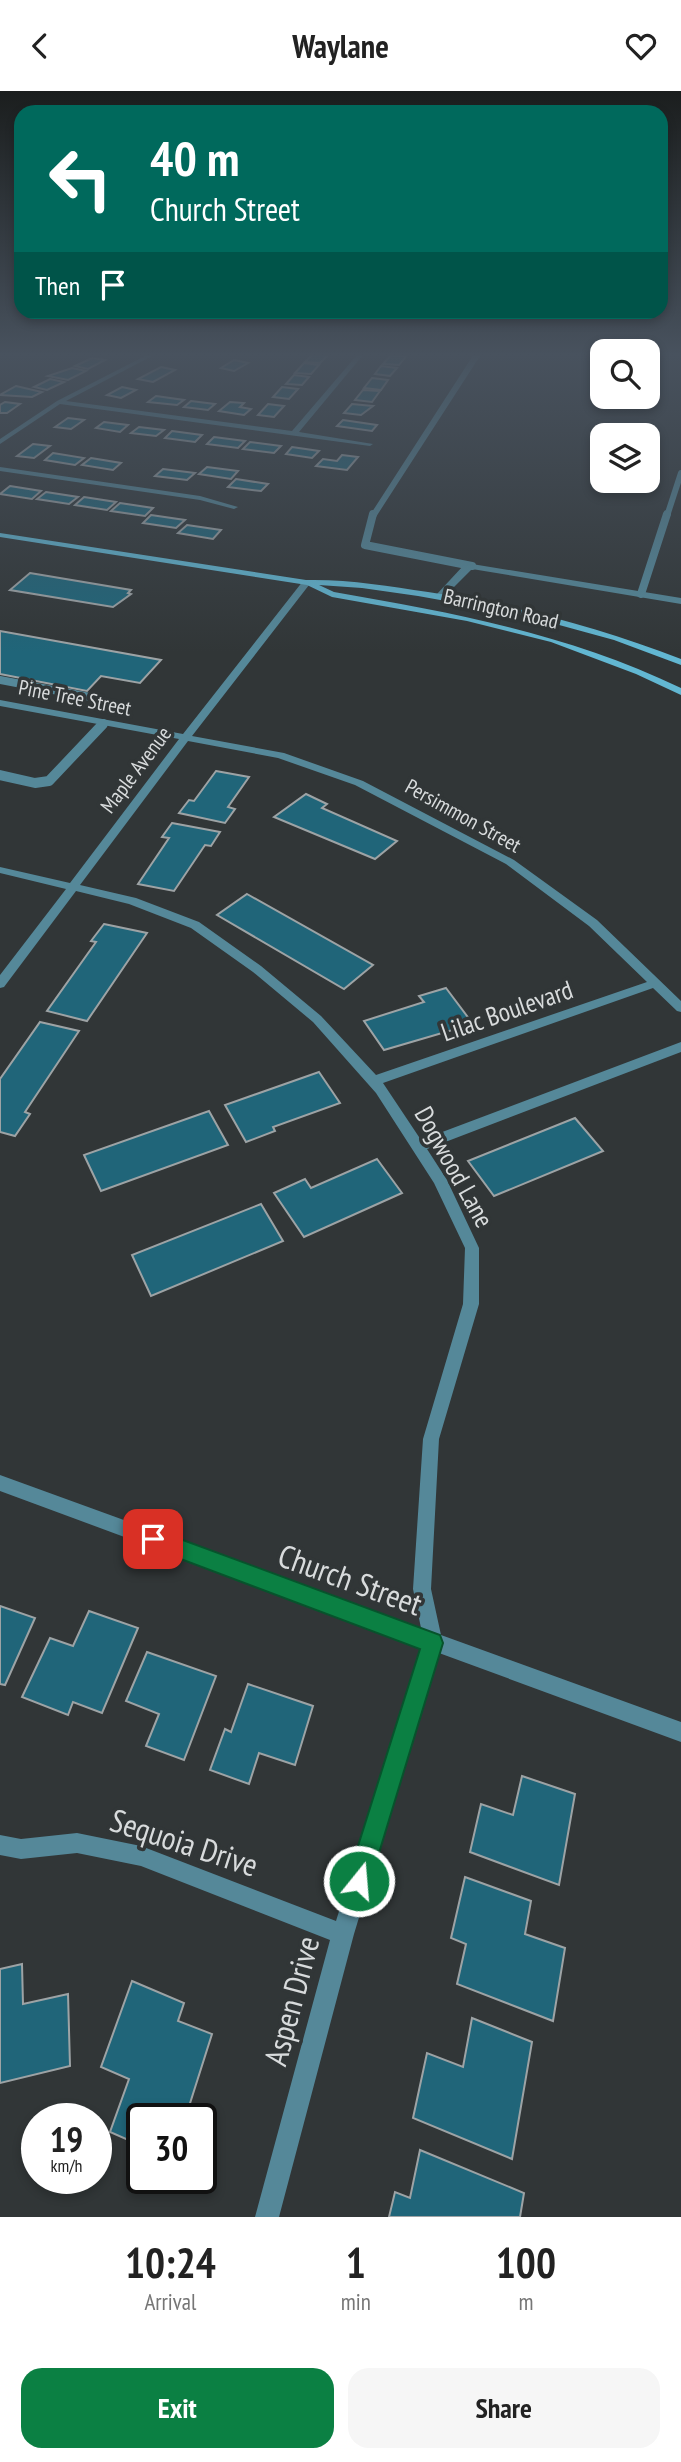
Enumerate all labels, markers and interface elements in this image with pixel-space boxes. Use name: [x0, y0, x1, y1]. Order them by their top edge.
text: Waylane: [292, 25, 389, 67]
icon: back: [21, 27, 59, 65]
icon: heart: [622, 27, 660, 65]
text: 40 m: [150, 126, 239, 190]
icon: left: [35, 133, 126, 224]
text: Church Street: [150, 188, 300, 230]
icon: arrive: [94, 266, 132, 304]
text: Then: [35, 269, 80, 302]
map controls: [590, 339, 660, 493]
button: search: [590, 339, 660, 409]
button: layers: [590, 423, 660, 493]
street label: Barrington Road: [441, 582, 561, 635]
street label: Pine Tree Street: [16, 673, 134, 722]
street label: Maple Avenue: [94, 721, 177, 818]
street label: Persimmon Street: [401, 773, 526, 859]
street label: Lilac Boulevard: [437, 973, 577, 1048]
street label: Dogwood Lane: [408, 1100, 501, 1233]
pin: [123, 1509, 183, 1569]
icon: arrive: [134, 1520, 172, 1558]
street label: Church Street: [273, 1534, 428, 1624]
street label: Sequoia Drive: [105, 1798, 263, 1886]
position arrow: [322, 1844, 396, 1918]
street label: Aspen Drive: [254, 1932, 328, 2070]
speed limit sign: 30: [126, 2103, 217, 2194]
text: 19: [50, 2116, 83, 2162]
text: km/h: [51, 2154, 82, 2177]
text: 10:24: [125, 2235, 216, 2290]
text: 1: [346, 2235, 366, 2290]
text: 100: [496, 2235, 556, 2290]
text: Arrival: [144, 2287, 196, 2316]
text: min: [341, 2287, 371, 2316]
text: m: [518, 2287, 533, 2316]
button: Exit: [21, 2368, 334, 2448]
button: Share: [348, 2368, 660, 2448]

